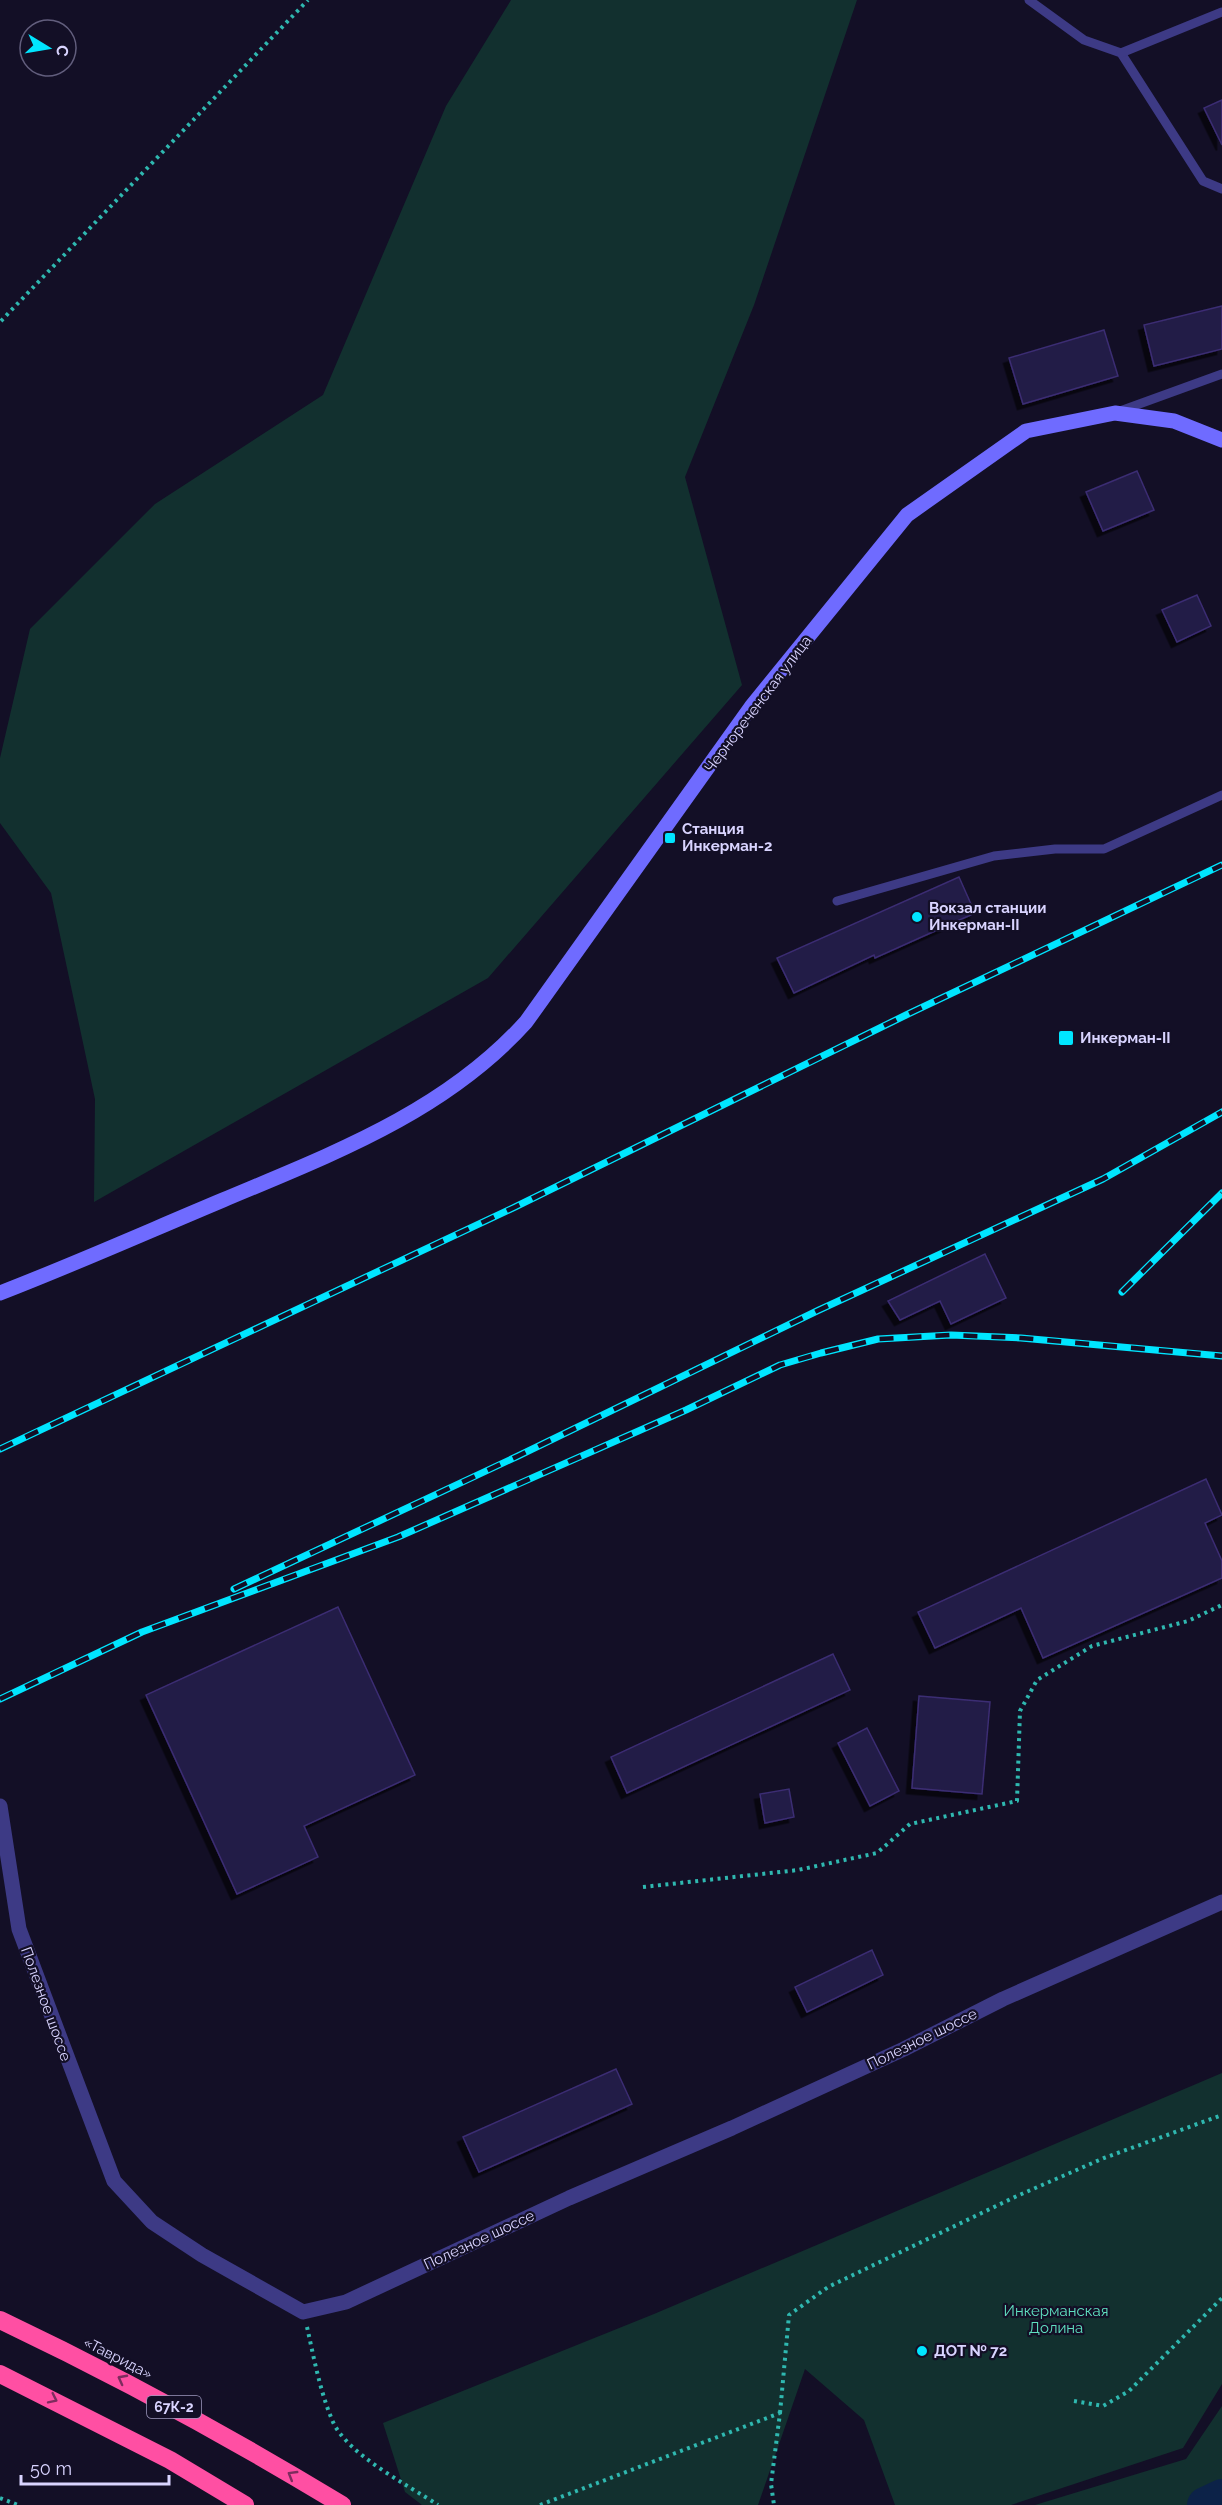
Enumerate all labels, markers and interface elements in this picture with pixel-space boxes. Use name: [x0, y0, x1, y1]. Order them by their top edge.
north arrow: [18, 18, 78, 78]
text: С: [52, 44, 73, 58]
street label: Чернореченская улица: [701, 632, 815, 776]
place label: Станция Инкерман-2: [682, 820, 773, 855]
marker: Станция Инкерман-2: [663, 831, 677, 845]
place label: Вокзал станции Инкерман-II: [929, 899, 1046, 934]
marker: Вокзал станции Инкерман-II: [910, 910, 924, 924]
marker: Инкерман-II: [1057, 1029, 1075, 1047]
place label: Инкерман-II: [1080, 1029, 1171, 1047]
street label: Полезное шоссе: [17, 1944, 75, 2064]
street label: Полезное шоссе: [864, 2004, 980, 2073]
street label: Полезное шоссе: [421, 2206, 537, 2274]
park label: Инкерманская Долина: [1004, 2302, 1109, 2337]
street label: «Таврида»: [81, 2333, 155, 2383]
place label: ДОТ № 72: [934, 2342, 1007, 2360]
marker: ДОТ № 72: [915, 2344, 929, 2358]
one-way arrow: [117, 2375, 128, 2386]
one-way arrow: [46, 2392, 57, 2404]
road number: 67К-2: [147, 2396, 201, 2418]
scale bar: [21, 2448, 170, 2486]
text: 50 m: [30, 2458, 72, 2479]
one-way arrow: [288, 2470, 298, 2482]

